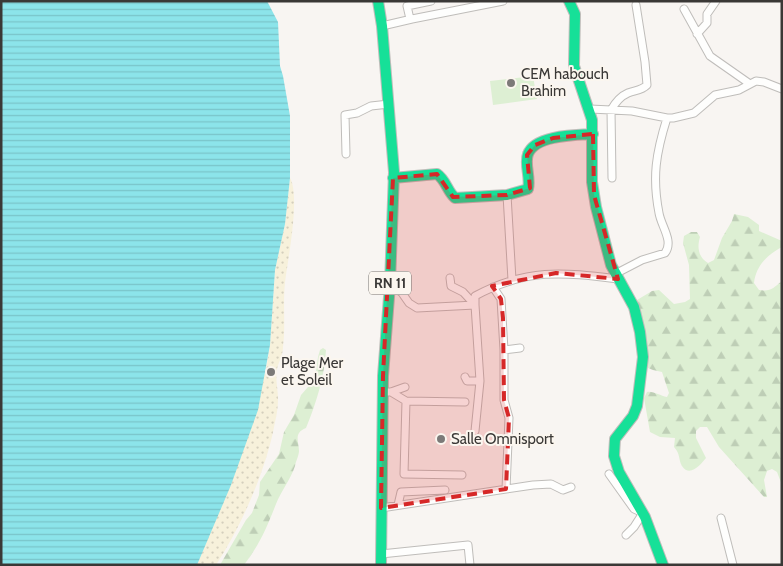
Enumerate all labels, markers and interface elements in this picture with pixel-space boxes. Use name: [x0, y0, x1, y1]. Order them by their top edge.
place label: CEM habouch Brahim: [521, 65, 609, 100]
marker: CEM habouch Brahim: [505, 77, 517, 89]
road number: RN 11: [369, 272, 411, 294]
place label: Plage Mer et Soleil: [281, 354, 343, 389]
marker: Plage Mer et Soleil: [265, 366, 277, 378]
place label: Salle Omnisport: [451, 430, 554, 448]
marker: Salle Omnisport: [435, 433, 447, 445]

